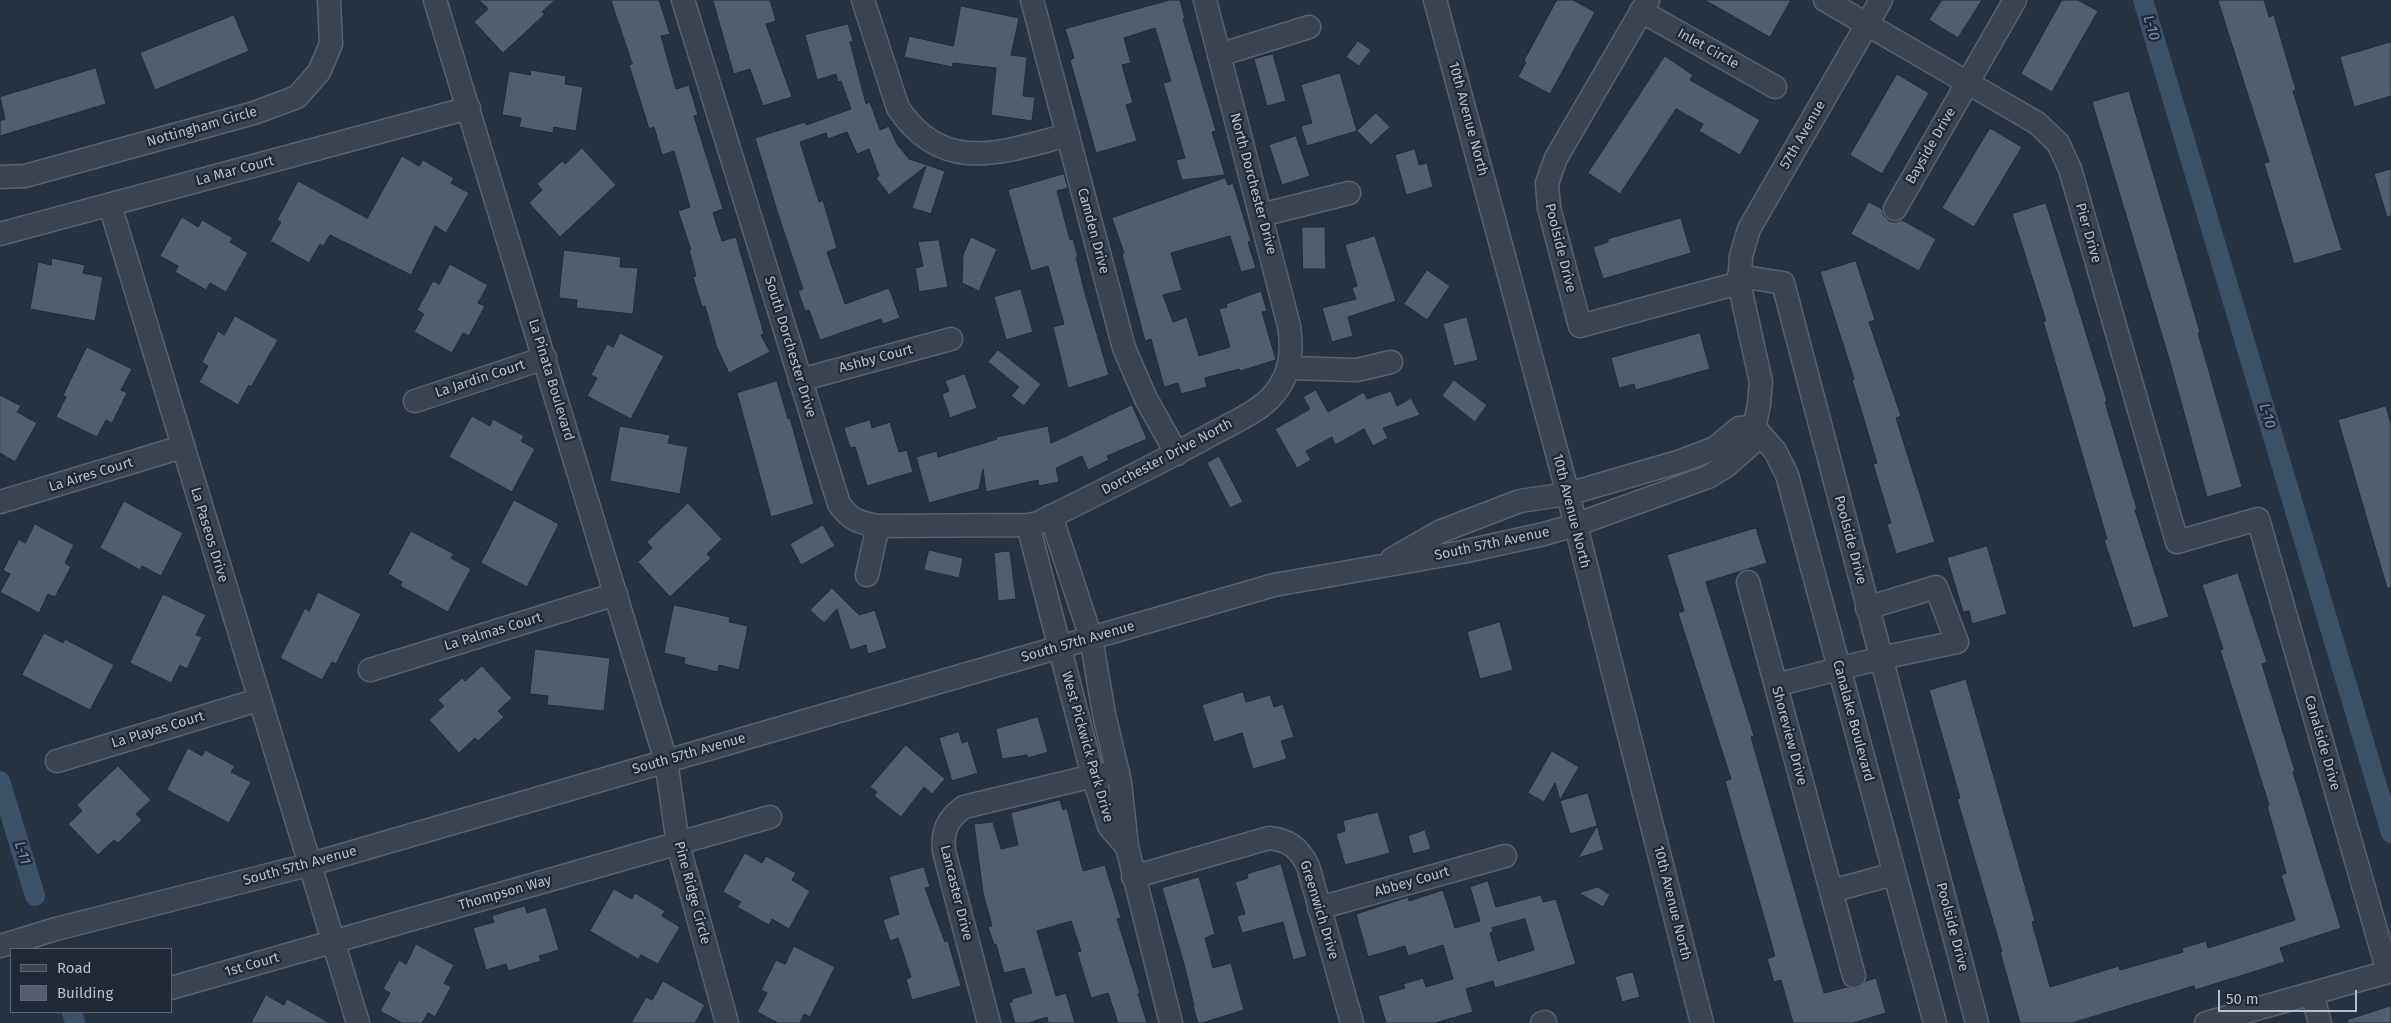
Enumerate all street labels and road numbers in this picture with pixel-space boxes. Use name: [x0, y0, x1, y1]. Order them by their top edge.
street label: Inlet Circle: [1674, 25, 1742, 73]
street label: 10th Avenue North: [1445, 60, 1491, 178]
street label: 57th Avenue: [1777, 98, 1829, 172]
street label: Nottingham Circle: [145, 103, 259, 151]
street label: Bayside Drive: [1902, 105, 1960, 187]
street label: North Dorchester Drive: [1226, 111, 1280, 257]
street label: La Mar Court: [194, 153, 276, 189]
street label: Camden Drive: [1073, 186, 1113, 276]
street label: Pier Drive: [2071, 201, 2105, 265]
street label: Poolside Drive: [1541, 202, 1579, 294]
street label: South Dorchester Drive: [761, 274, 819, 420]
street label: La Pinata Boulevard: [524, 317, 578, 443]
street label: Ashby Court: [837, 341, 915, 377]
street label: La Jardin Court: [433, 357, 527, 401]
street label: Dorchester Drive North: [1099, 415, 1235, 499]
street label: 10th Avenue North: [1549, 452, 1593, 570]
street label: La Aires Court: [47, 454, 135, 496]
street label: La Paseos Drive: [187, 485, 231, 585]
street label: Poolside Drive: [1830, 494, 1870, 586]
street label: South 57th Avenue: [1433, 524, 1551, 564]
street label: La Palmas Court: [442, 609, 544, 655]
street label: South 57th Avenue: [1019, 618, 1137, 666]
street label: Canalake Boulevard: [1829, 658, 1877, 784]
street label: West Pickwick Park Drive: [1057, 670, 1117, 824]
street label: Shoreview Drive: [1768, 685, 1810, 787]
street label: Canalside Drive: [2300, 694, 2344, 792]
street label: La Playas Court: [109, 708, 207, 752]
street label: South 57th Avenue: [630, 730, 748, 778]
street label: Pine Ridge Circle: [670, 840, 714, 946]
street label: South 57th Avenue: [241, 843, 359, 889]
street label: Lancaster Drive: [936, 844, 976, 942]
street label: 10th Avenue North: [1650, 844, 1694, 962]
street label: Greenwich Drive: [1296, 858, 1342, 962]
street label: Abbey Court: [1373, 863, 1451, 901]
street label: Thompson Way: [457, 872, 553, 914]
street label: Poolside Drive: [1932, 881, 1972, 973]
street label: 1st Court: [223, 949, 281, 981]

